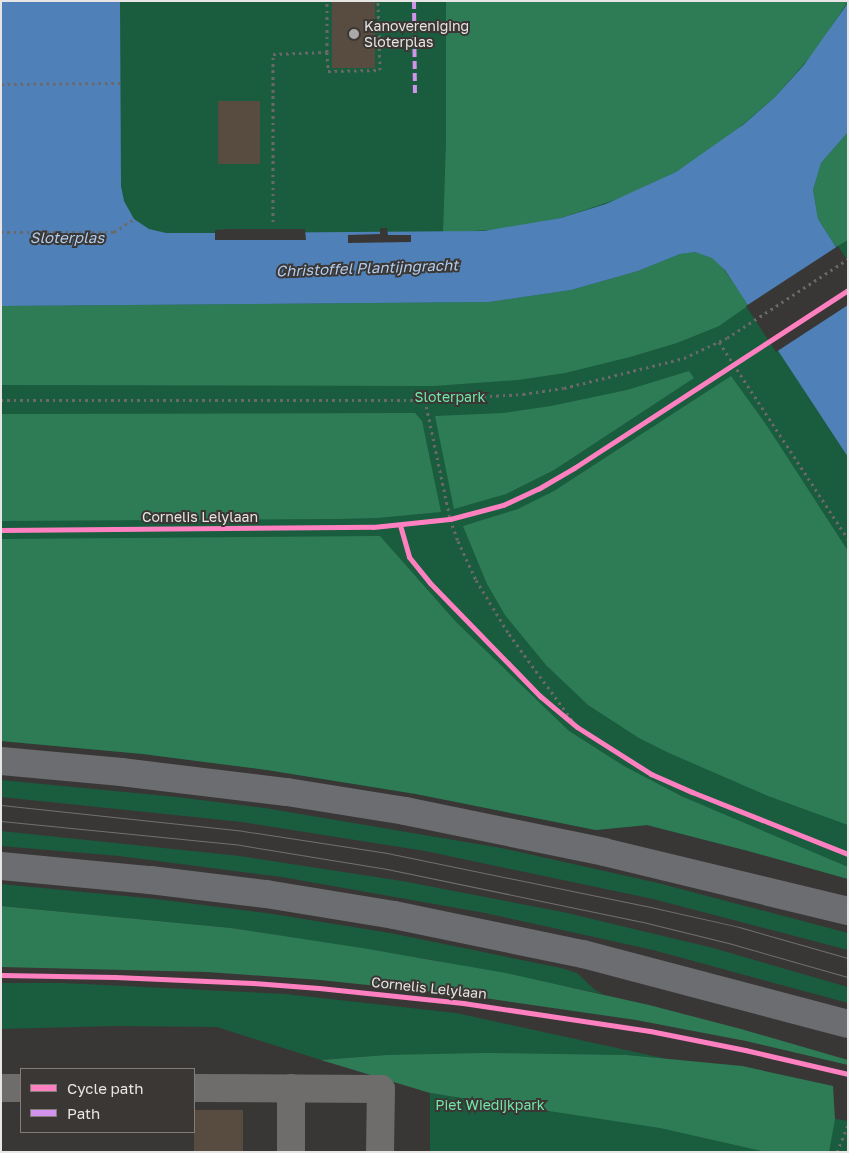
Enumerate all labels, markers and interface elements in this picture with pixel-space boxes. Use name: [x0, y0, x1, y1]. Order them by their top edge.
place label: Kanovereniging Sloterplas: [364, 18, 469, 50]
marker: Kanovereniging Sloterplas: [348, 28, 360, 40]
water label: Sloterplas: [30, 229, 104, 247]
water label: Christoffel Plantijngracht: [276, 256, 458, 280]
park label: Sloterpark: [415, 389, 485, 405]
street label: Cornelis Lelylaan: [142, 509, 258, 525]
street label: Cornelis Lelylaan: [370, 974, 488, 1002]
legend: [20, 1068, 195, 1133]
text: Cycle path: [67, 1079, 143, 1097]
park label: Piet Wiedijkpark: [435, 1097, 545, 1113]
text: Path: [67, 1104, 100, 1122]

